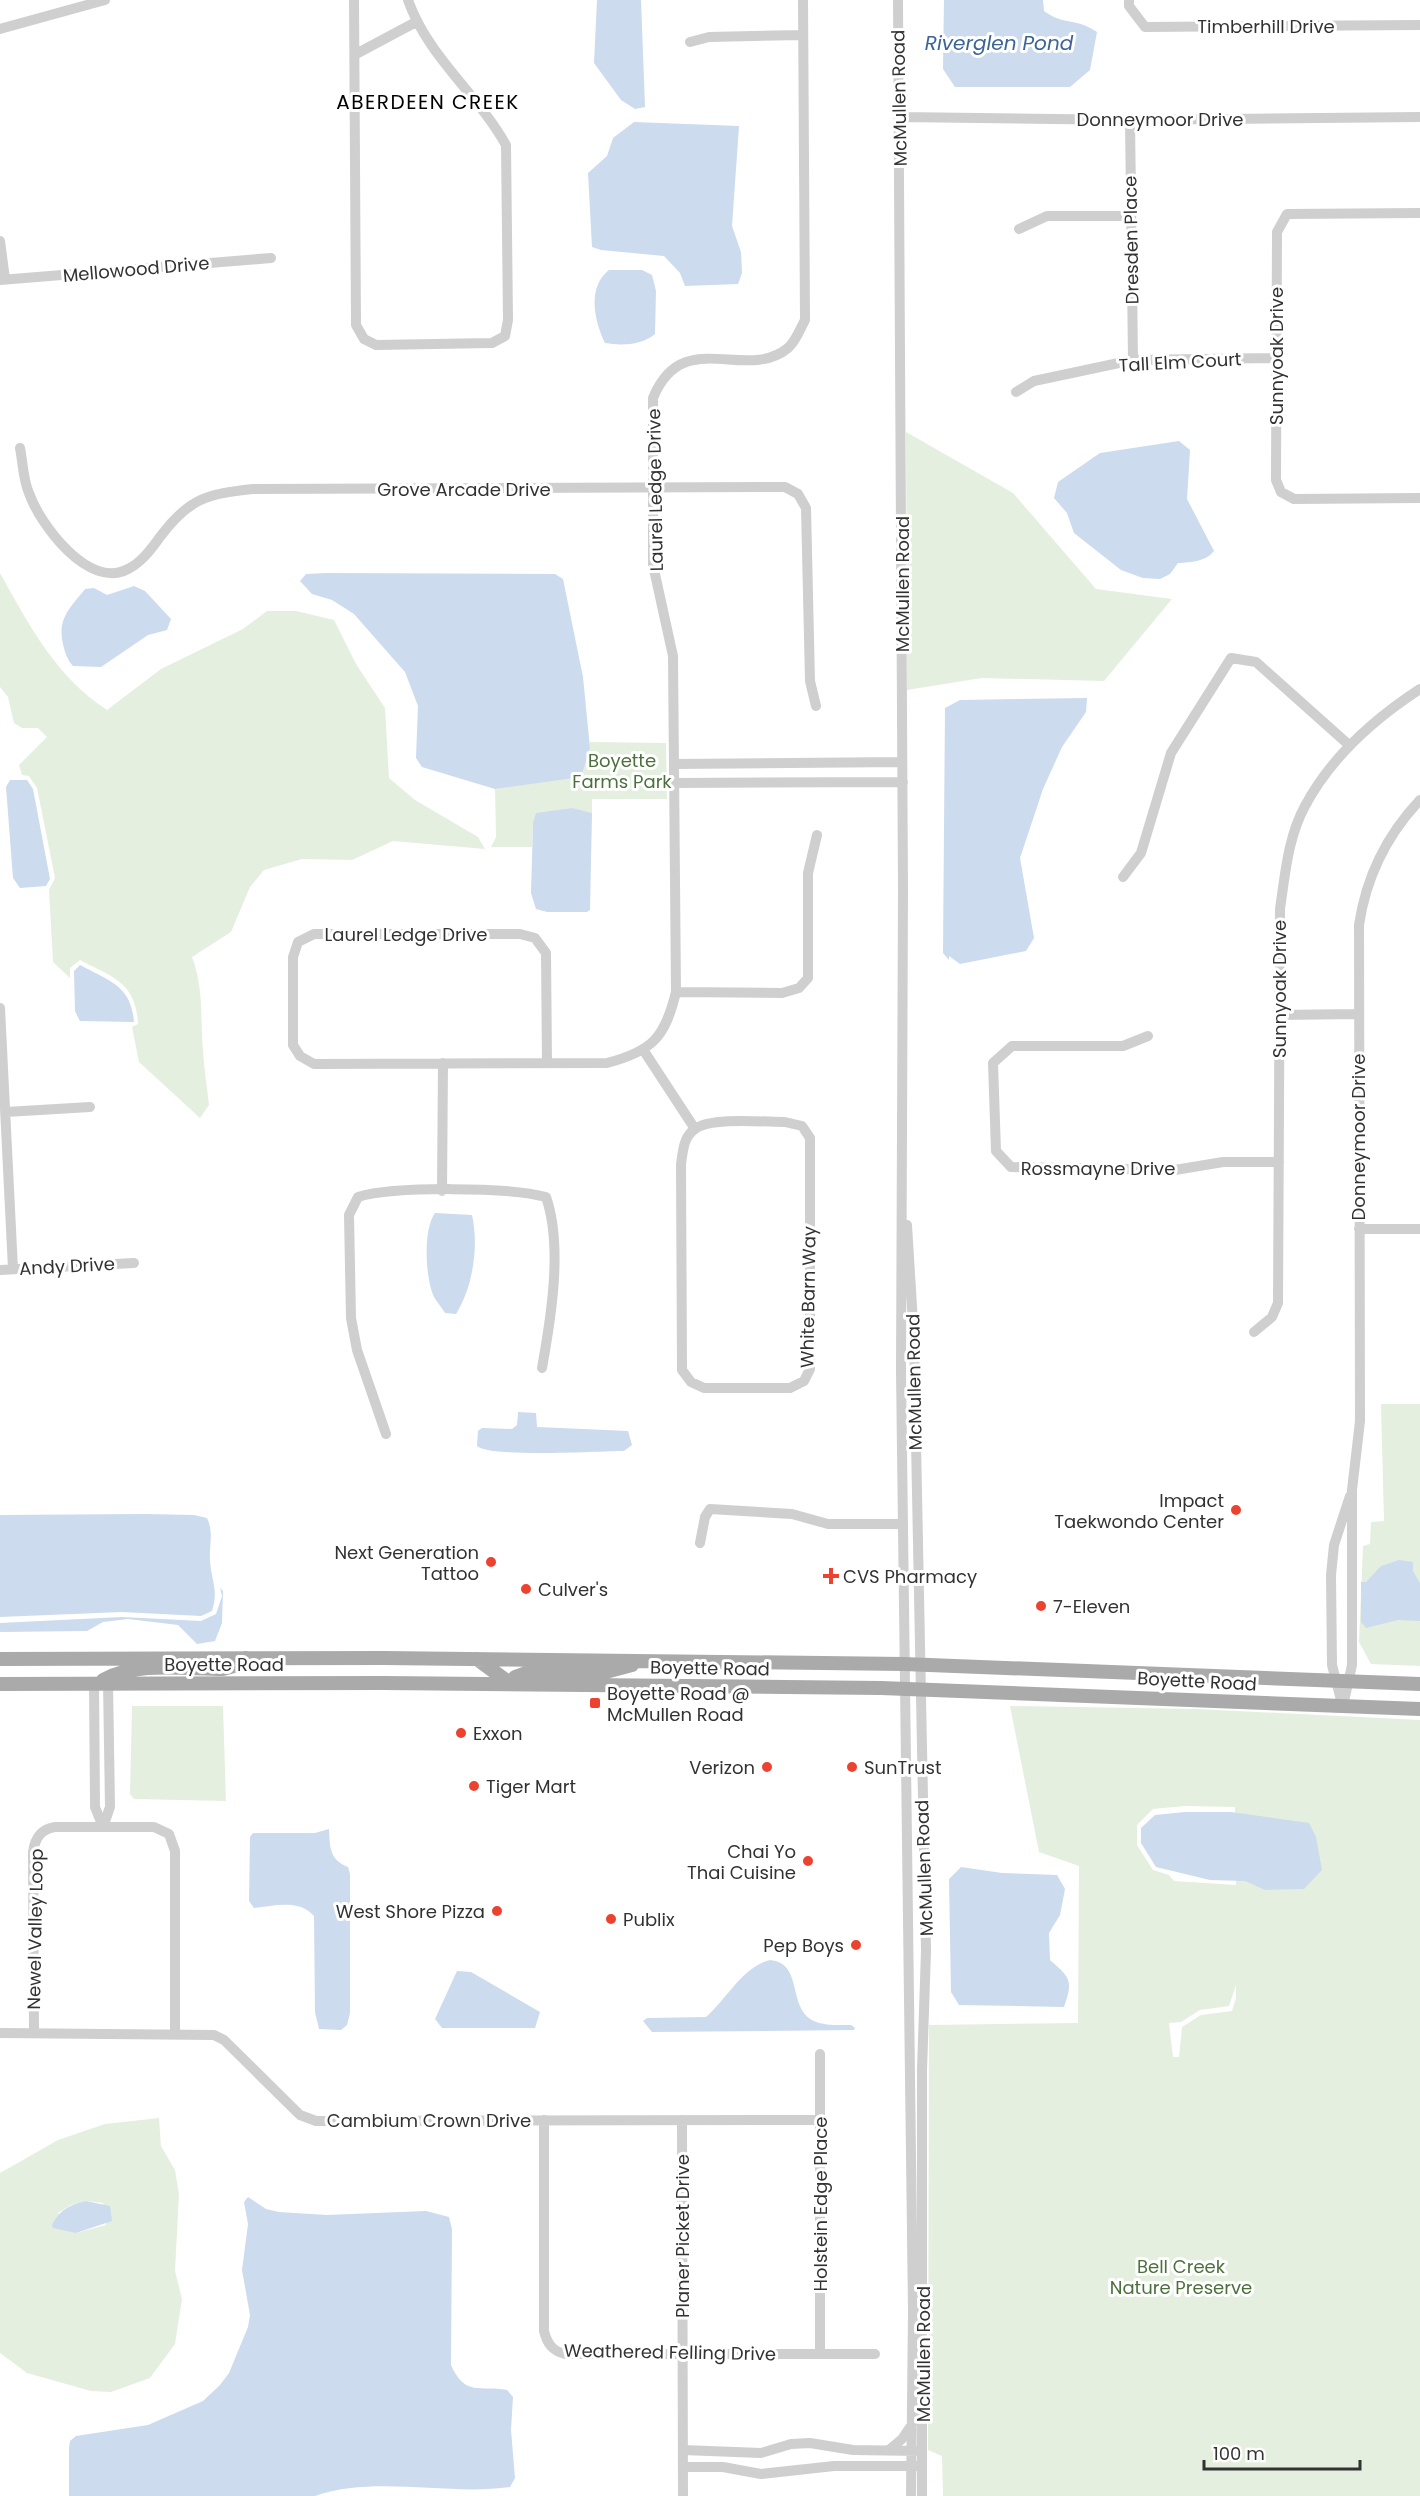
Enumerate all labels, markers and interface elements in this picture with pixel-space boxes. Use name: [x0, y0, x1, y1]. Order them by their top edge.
street label: Timberhill Drive: [1197, 14, 1335, 39]
street label: McMullen Road: [885, 29, 913, 167]
water label: Riverglen Pond: [925, 29, 1074, 57]
district label: ABERDEEN CREEK: [336, 88, 520, 116]
street label: Donneymoor Drive: [1077, 107, 1243, 132]
street label: Dresden Place: [1117, 175, 1145, 305]
street label: Mellowood Drive: [62, 250, 210, 288]
street label: Sunnyoak Drive: [1264, 287, 1289, 425]
street label: Tall Elm Court: [1118, 346, 1242, 378]
street label: Laurel Ledge Drive: [641, 408, 669, 572]
street label: Grove Arcade Drive: [377, 477, 551, 502]
street label: McMullen Road: [890, 516, 915, 652]
park label: Boyette Farms Park: [572, 748, 672, 794]
street label: Sunnyoak Drive: [1267, 920, 1292, 1058]
street label: Laurel Ledge Drive: [325, 922, 487, 947]
street label: Donneymoor Drive: [1346, 1054, 1371, 1220]
street label: Rossmayne Drive: [1021, 1156, 1175, 1181]
street label: White Barn Way: [794, 1226, 822, 1368]
street label: Andy Drive: [18, 1251, 116, 1281]
street label: McMullen Road: [900, 1313, 928, 1451]
place label: Impact Taekwondo Center: [1054, 1488, 1224, 1534]
marker: Impact Taekwondo Center: [1229, 1503, 1243, 1517]
place label: Next Generation Tattoo: [334, 1540, 479, 1586]
marker: Next Generation Tattoo: [484, 1555, 498, 1569]
place label: CVS Pharmacy: [843, 1564, 977, 1589]
marker: CVS Pharmacy: [824, 1569, 838, 1583]
place label: Culver's: [538, 1577, 608, 1602]
marker: Culver's: [519, 1582, 533, 1596]
place label: 7-Eleven: [1053, 1594, 1130, 1619]
marker: 7-Eleven: [1034, 1599, 1048, 1613]
street label: Boyette Road: [164, 1652, 284, 1677]
street label: Boyette Road: [650, 1654, 770, 1682]
street label: Boyette Road: [1137, 1665, 1257, 1697]
place label: Boyette Road @ McMullen Road: [607, 1681, 750, 1727]
marker: Boyette Road @ McMullen Road: [588, 1696, 602, 1710]
place label: Exxon: [473, 1721, 523, 1746]
marker: Exxon: [454, 1726, 468, 1740]
place label: Verizon: [689, 1755, 755, 1780]
place label: SunTrust: [864, 1755, 942, 1780]
marker: Verizon: [760, 1760, 774, 1774]
marker: SunTrust: [845, 1760, 859, 1774]
place label: Tiger Mart: [486, 1774, 576, 1799]
marker: Tiger Mart: [467, 1779, 481, 1793]
street label: McMullen Road: [909, 1799, 939, 1937]
place label: Chai Yo Thai Cuisine: [687, 1839, 796, 1885]
street label: Newel Valley Loop: [21, 1848, 49, 2010]
marker: Chai Yo Thai Cuisine: [801, 1854, 815, 1868]
place label: West Shore Pizza: [336, 1899, 485, 1924]
marker: West Shore Pizza: [490, 1904, 504, 1918]
place label: Publix: [623, 1907, 675, 1932]
marker: Publix: [604, 1912, 618, 1926]
place label: Pep Boys: [763, 1933, 844, 1958]
marker: Pep Boys: [849, 1938, 863, 1952]
street label: Cambium Crown Drive: [327, 2108, 531, 2133]
street label: Holstein Edge Place: [808, 2117, 833, 2291]
street label: Planer Picket Drive: [670, 2154, 695, 2318]
park label: Bell Creek Nature Preserve: [1110, 2254, 1252, 2300]
street label: McMullen Road: [911, 2286, 936, 2422]
street label: Weathered Felling Drive: [564, 2338, 776, 2366]
scale bar: [1204, 2433, 1360, 2471]
text: 100 m: [1213, 2441, 1265, 2466]

